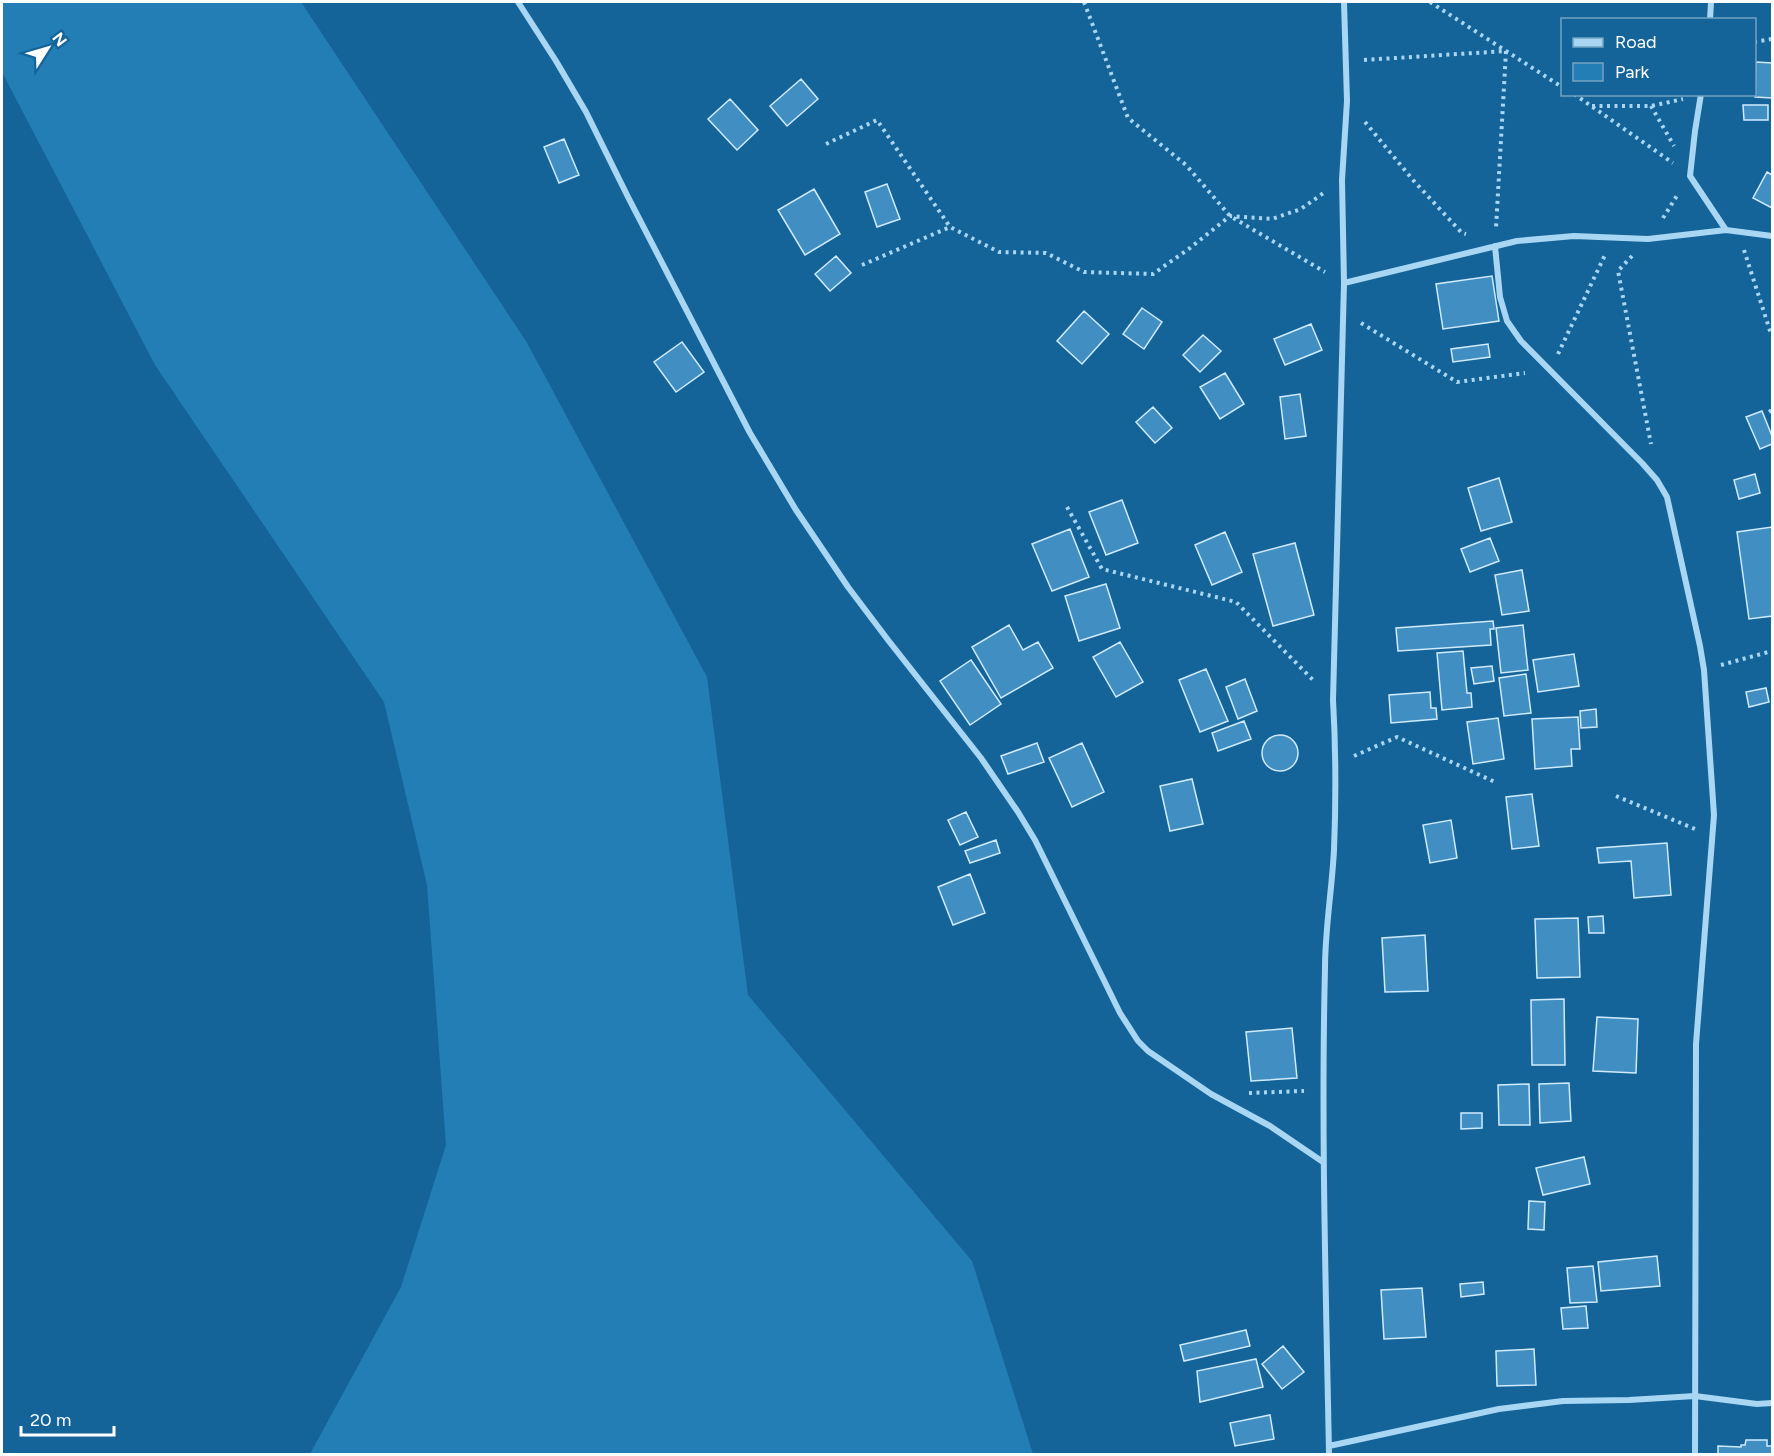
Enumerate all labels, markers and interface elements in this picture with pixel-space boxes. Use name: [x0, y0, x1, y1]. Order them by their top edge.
north arrow: [18, 18, 78, 78]
legend: [1561, 18, 1756, 96]
text: N: [48, 29, 71, 50]
text: Road: [1615, 31, 1656, 53]
text: Park: [1615, 61, 1650, 83]
scale bar: [21, 1399, 114, 1437]
text: 20 m: [30, 1409, 71, 1431]

